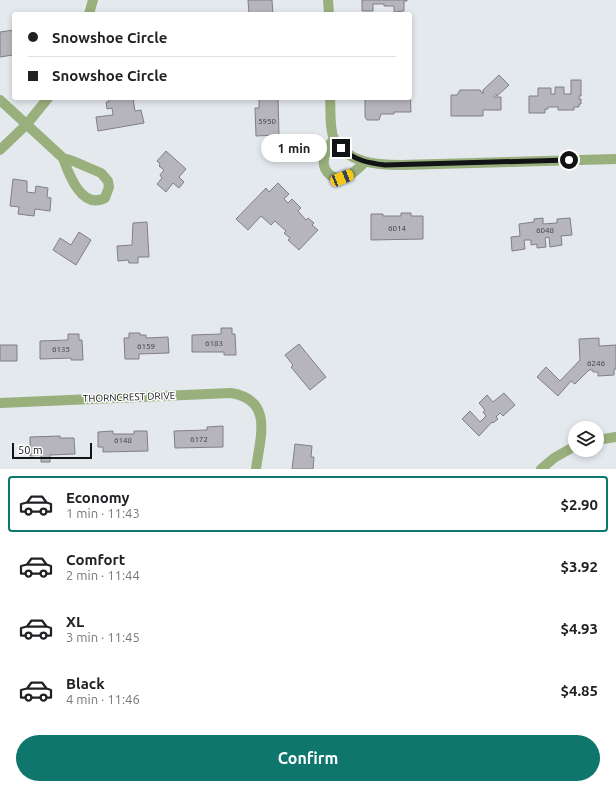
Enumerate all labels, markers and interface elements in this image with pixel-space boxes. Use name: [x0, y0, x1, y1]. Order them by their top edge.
text: Snowshoe Circle: [52, 29, 167, 46]
text: Snowshoe Circle: [52, 67, 167, 84]
house number: 5950: [258, 117, 277, 126]
callout: 1 min: [261, 134, 327, 162]
route end: [332, 139, 350, 157]
text: 1 min: [278, 141, 310, 155]
route start: [560, 151, 578, 169]
car: [329, 168, 355, 188]
house number: 6014: [388, 224, 407, 233]
house number: 6048: [536, 226, 555, 235]
house number: 6183: [205, 339, 223, 348]
house number: 6159: [137, 342, 155, 351]
house number: 6135: [52, 345, 70, 354]
house number: 6246: [587, 359, 606, 368]
street label: THORNCREST DRIVE: [83, 390, 176, 404]
map controls: [568, 421, 604, 457]
button: layers: [568, 421, 604, 457]
house number: 6172: [190, 435, 208, 444]
house number: 6148: [114, 436, 133, 445]
scale bar: [12, 441, 92, 460]
text: 50 m: [18, 444, 42, 456]
icon: car: [18, 486, 54, 522]
text: Economy: [66, 489, 130, 506]
text: $2.90: [560, 496, 598, 513]
text: 1 min · 11:43: [66, 506, 140, 520]
icon: car: [18, 548, 54, 584]
text: Comfort: [66, 551, 125, 568]
text: $3.92: [560, 558, 598, 575]
text: 2 min · 11:44: [66, 568, 140, 582]
icon: car: [18, 610, 54, 646]
text: XL: [66, 613, 84, 630]
text: $4.93: [560, 620, 598, 637]
text: 3 min · 11:45: [66, 630, 140, 644]
icon: car: [18, 672, 54, 708]
text: Black: [66, 675, 105, 692]
text: $4.85: [560, 682, 598, 699]
text: 4 min · 11:46: [66, 692, 140, 706]
button: Confirm: [16, 735, 600, 781]

